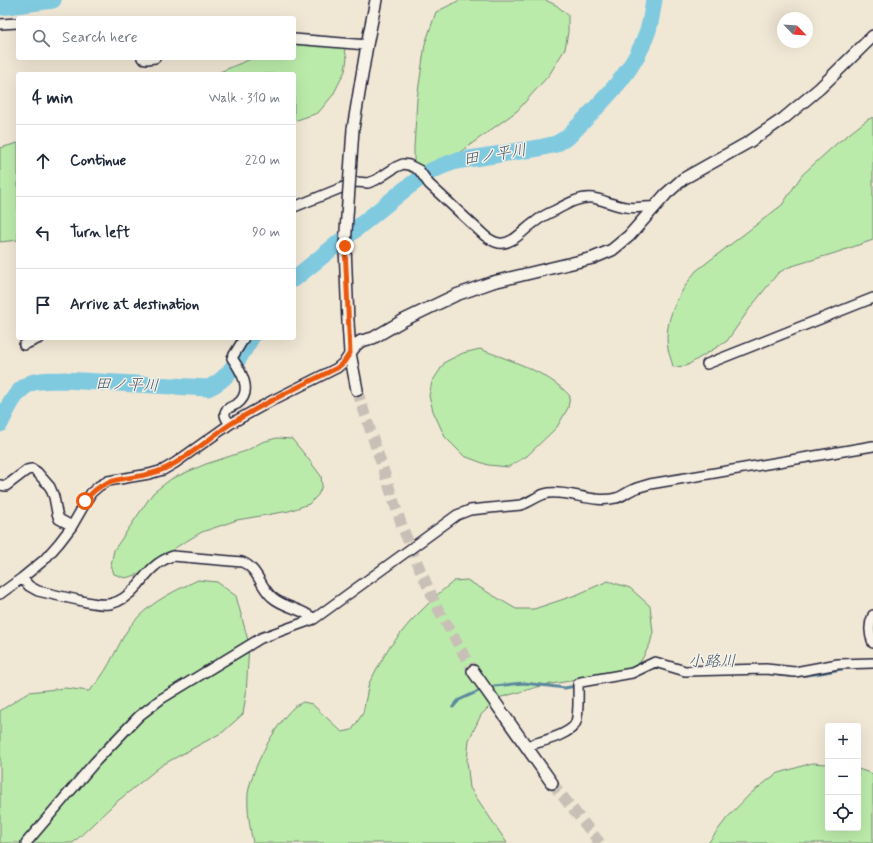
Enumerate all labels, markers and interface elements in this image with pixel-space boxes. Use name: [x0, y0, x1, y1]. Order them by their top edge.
north arrow: [777, 12, 813, 48]
search box: [16, 16, 296, 60]
icon: search: [30, 27, 52, 49]
text: Search here: [62, 28, 138, 48]
text: 4 min: [32, 87, 73, 109]
text: Walk · 310 m: [209, 90, 280, 107]
water label: 田ノ平川: [462, 140, 528, 170]
icon: ahead: [32, 150, 54, 172]
text: Continue: [70, 151, 126, 171]
text: 220 m: [245, 152, 280, 169]
icon: left: [32, 222, 54, 244]
text: Turn left: [70, 223, 130, 243]
text: 90 m: [252, 224, 280, 241]
route end: [336, 237, 354, 255]
icon: arrive: [32, 294, 54, 316]
text: Arrive at destination: [70, 295, 199, 315]
water label: 田ノ平川: [95, 373, 159, 397]
route start: [76, 492, 94, 510]
water label: 小路川: [688, 651, 736, 672]
map controls: [825, 723, 861, 831]
button: +: [825, 723, 861, 759]
button: −: [825, 759, 861, 795]
button: locate: [825, 795, 861, 831]

